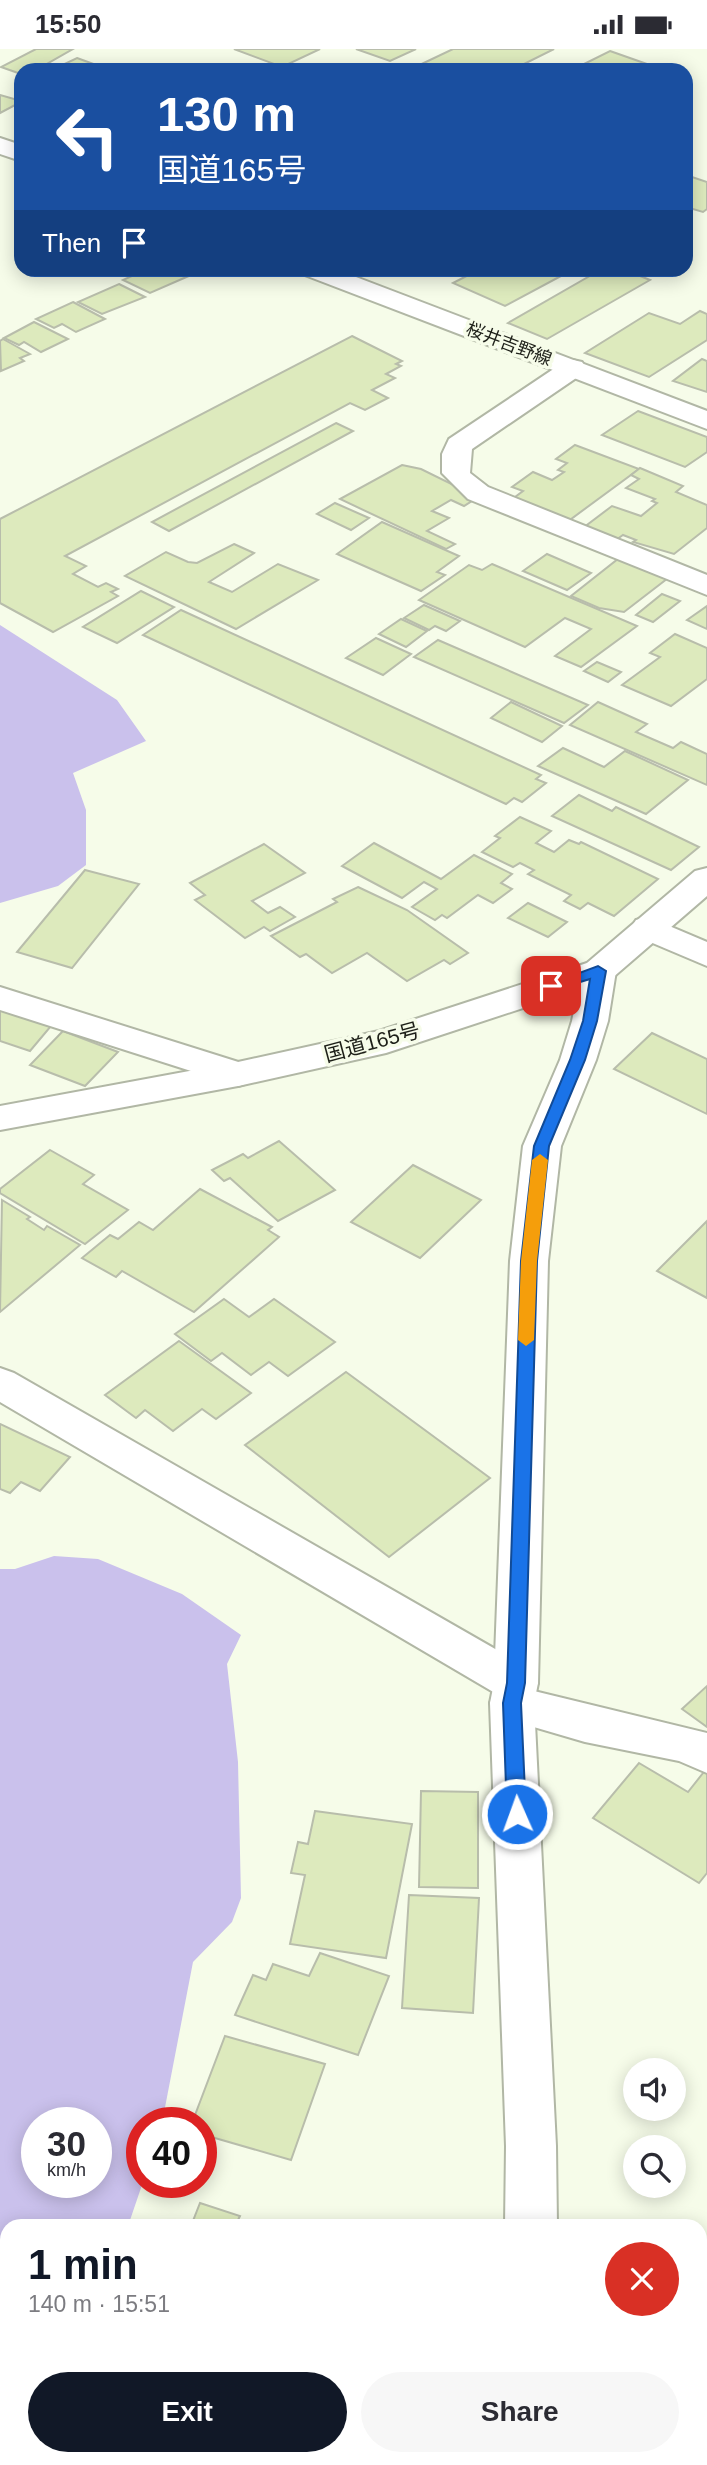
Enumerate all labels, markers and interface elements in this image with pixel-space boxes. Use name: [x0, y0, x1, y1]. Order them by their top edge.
text: 15:50: [35, 9, 102, 39]
text: 130 m: [157, 87, 296, 141]
icon: left: [42, 91, 133, 182]
text: 国道165号: [157, 152, 306, 188]
icon: arrive: [115, 224, 153, 262]
text: Then: [42, 228, 101, 258]
street label: 桜井吉野線: [463, 319, 555, 369]
pin: [521, 956, 581, 1016]
icon: arrive: [532, 967, 570, 1005]
street label: 国道165号: [322, 1018, 422, 1066]
position arrow: [480, 1777, 554, 1851]
map controls: [623, 2058, 686, 2198]
button: sound: [623, 2058, 686, 2121]
speed limit sign: 40: [126, 2107, 217, 2198]
text: 30: [47, 2124, 86, 2163]
button: search: [623, 2135, 686, 2198]
text: km/h: [47, 2160, 86, 2180]
text: 1 min: [28, 2241, 138, 2288]
button: close: [605, 2242, 679, 2316]
text: 140 m · 15:51: [28, 2291, 170, 2317]
button: Exit: [28, 2372, 347, 2452]
button: Share: [361, 2372, 679, 2452]

